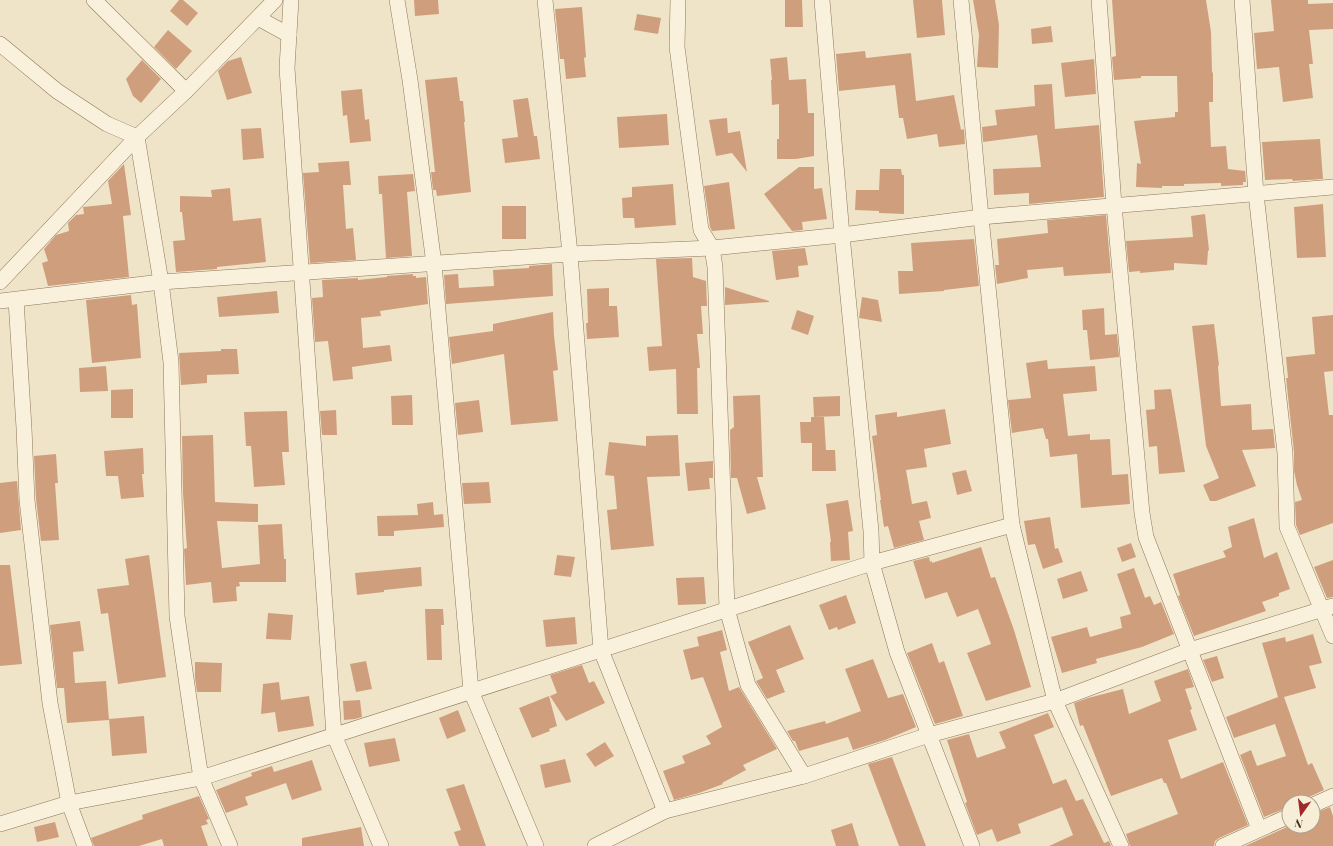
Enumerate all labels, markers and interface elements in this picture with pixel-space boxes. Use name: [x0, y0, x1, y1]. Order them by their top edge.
north arrow: [1281, 794, 1321, 834]
text: N: [1293, 816, 1304, 832]

